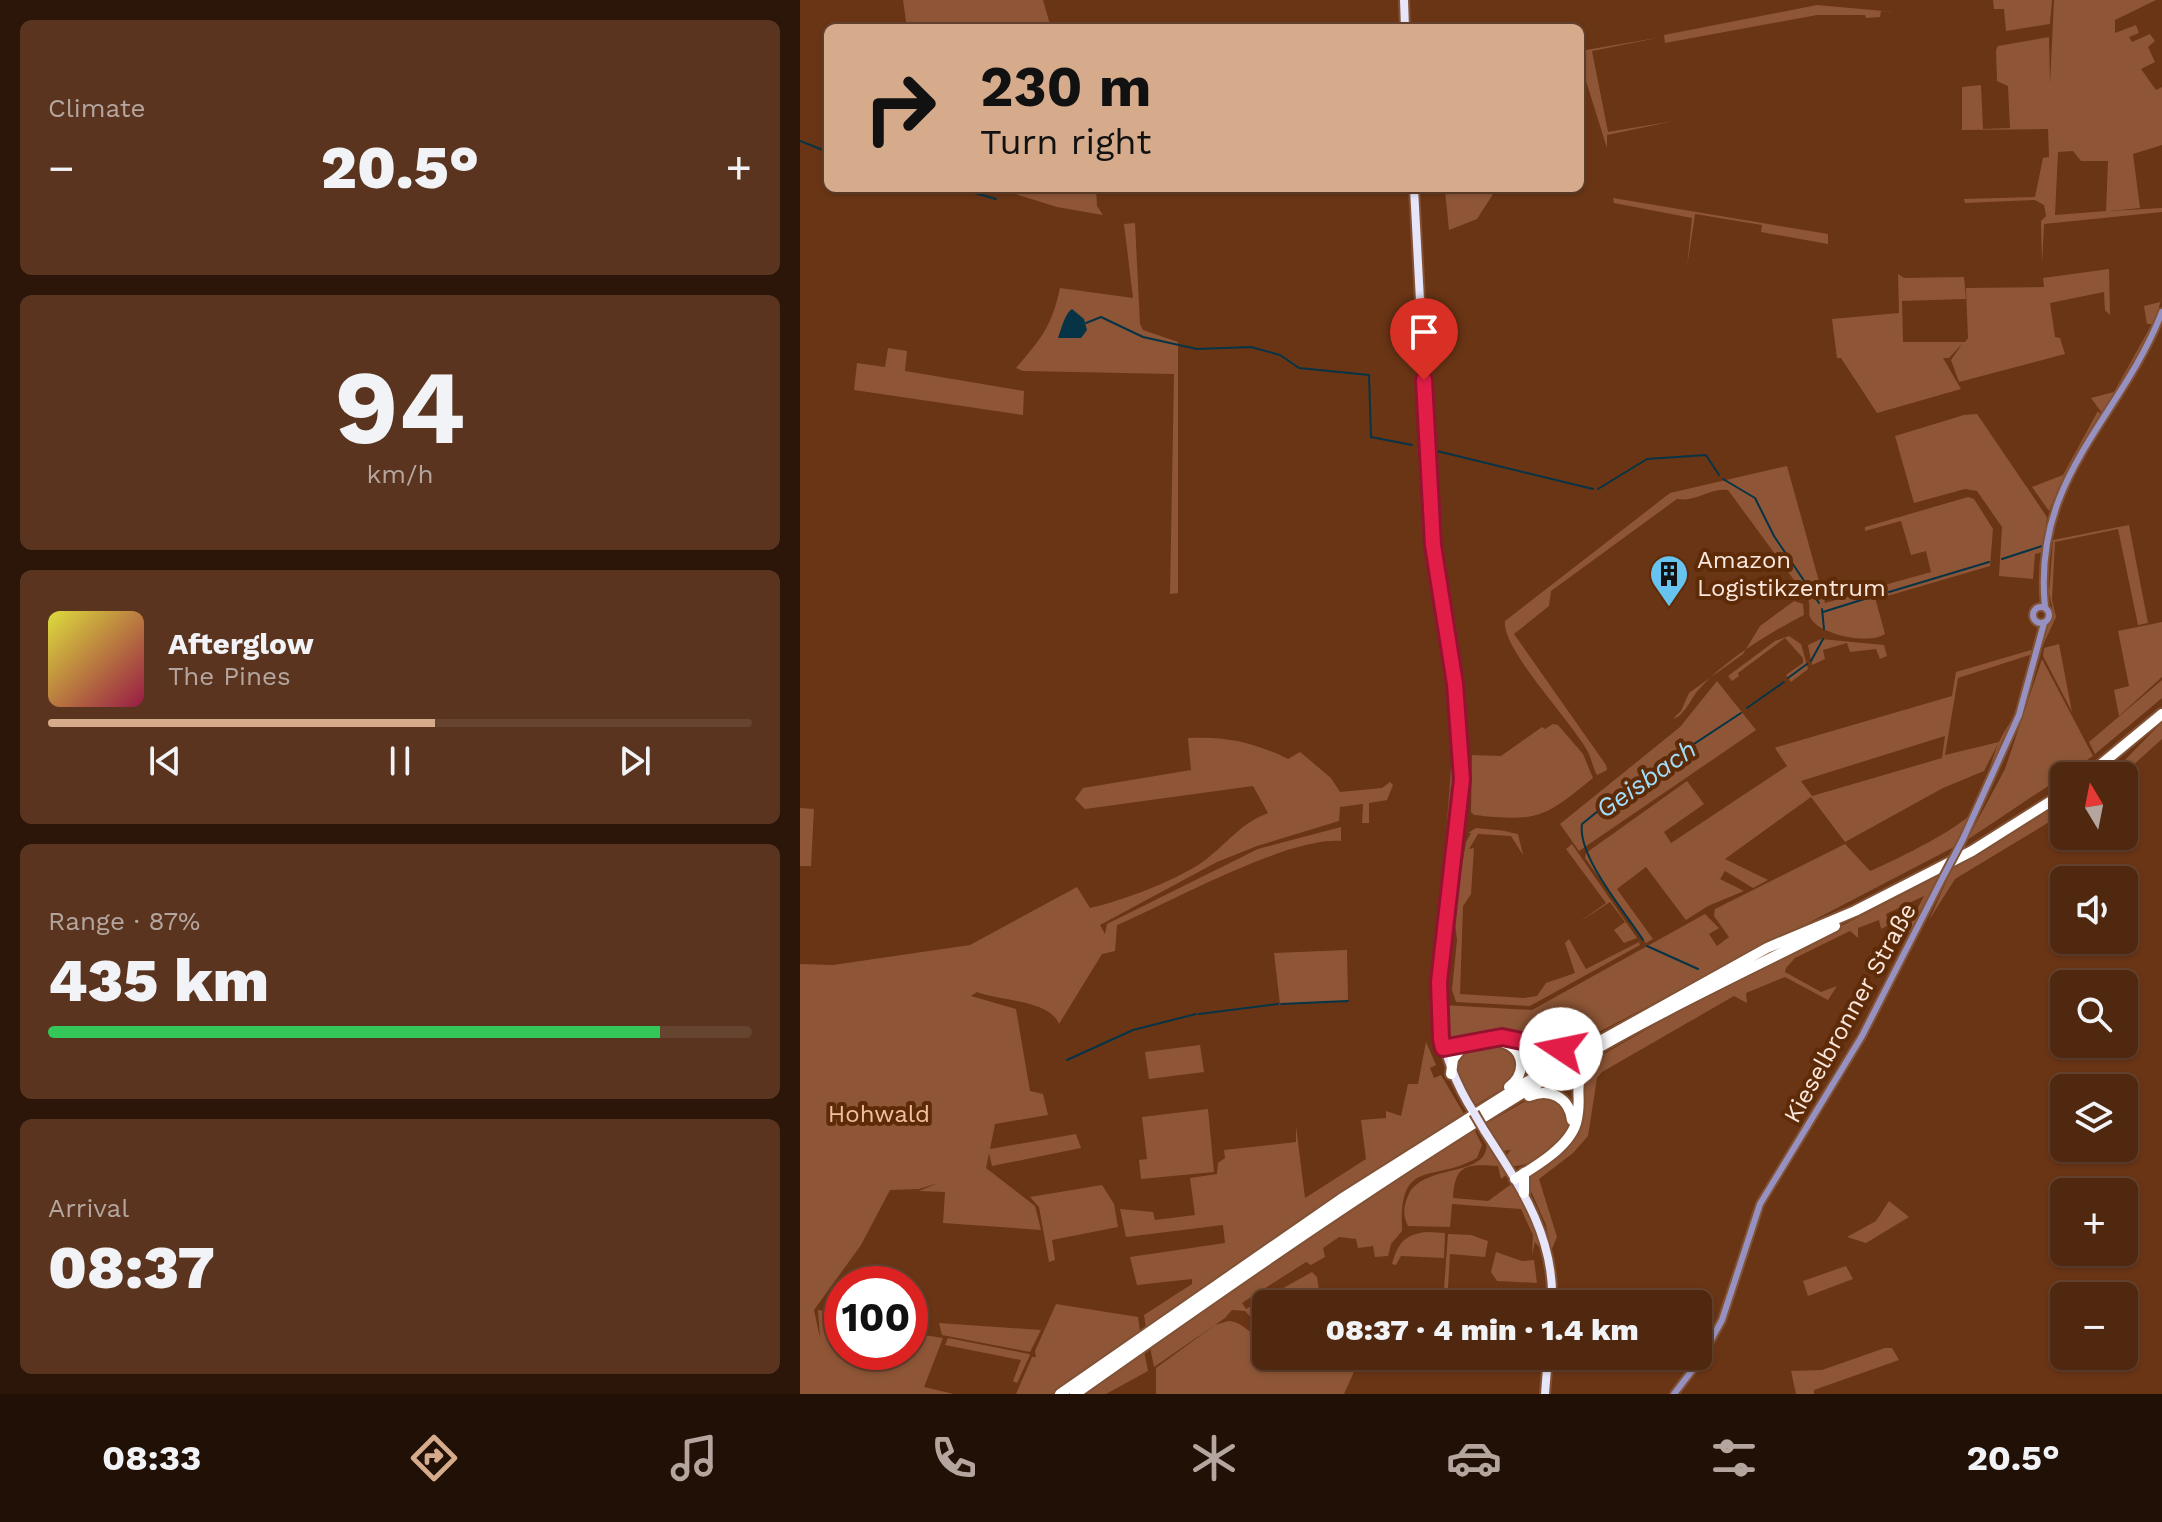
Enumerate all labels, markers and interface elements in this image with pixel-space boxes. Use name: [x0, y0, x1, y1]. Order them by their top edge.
text: 230 m: [980, 54, 1151, 120]
icon: right: [848, 56, 952, 160]
text: Climate: [48, 93, 146, 123]
text: Turn right: [980, 121, 1151, 163]
text: 20.5°: [321, 132, 479, 203]
text: −: [48, 142, 75, 194]
text: +: [725, 142, 752, 194]
pin: [1390, 298, 1458, 380]
icon: arrive: [1402, 310, 1446, 354]
text: 94: [334, 346, 466, 468]
text: km/h: [367, 459, 433, 489]
place label: Amazon Logistikzentrum: [1697, 546, 1886, 602]
building icon: Amazon Logistikzentrum: [1648, 553, 1690, 608]
text: Afterglow: [168, 626, 314, 661]
text: The Pines: [168, 661, 291, 691]
water label: Geisbach: [1590, 734, 1702, 824]
icon: previous: [143, 739, 187, 783]
icon: pause: [378, 739, 422, 783]
icon: next: [613, 739, 657, 783]
north arrow: [2050, 762, 2138, 850]
map controls: [2050, 762, 2138, 1370]
button: sound: [2050, 866, 2138, 954]
street label: Kieselbronner Straße: [1778, 898, 1922, 1128]
text: Range · 87%: [48, 906, 200, 936]
text: 435 km: [48, 945, 269, 1016]
button: search: [2050, 970, 2138, 1058]
position arrow: [1519, 1007, 1603, 1091]
button: layers: [2050, 1074, 2138, 1162]
park label: Hohwald: [828, 1100, 930, 1128]
button: +: [2050, 1178, 2138, 1266]
text: Arrival: [48, 1193, 129, 1223]
text: 08:37: [48, 1232, 215, 1303]
speed limit sign: 100: [824, 1266, 928, 1370]
button: −: [2050, 1282, 2138, 1370]
text: 08:37 · 4 min · 1.4 km: [1325, 1312, 1639, 1347]
icon: directions: [406, 1430, 462, 1486]
icon: music: [666, 1430, 722, 1486]
icon: phone: [926, 1430, 982, 1486]
icon: climate: [1186, 1430, 1242, 1486]
icon: car: [1446, 1430, 1502, 1486]
icon: filters: [1706, 1430, 1762, 1486]
text: 08:33: [102, 1437, 201, 1479]
text: 20.5°: [1966, 1437, 2060, 1479]

